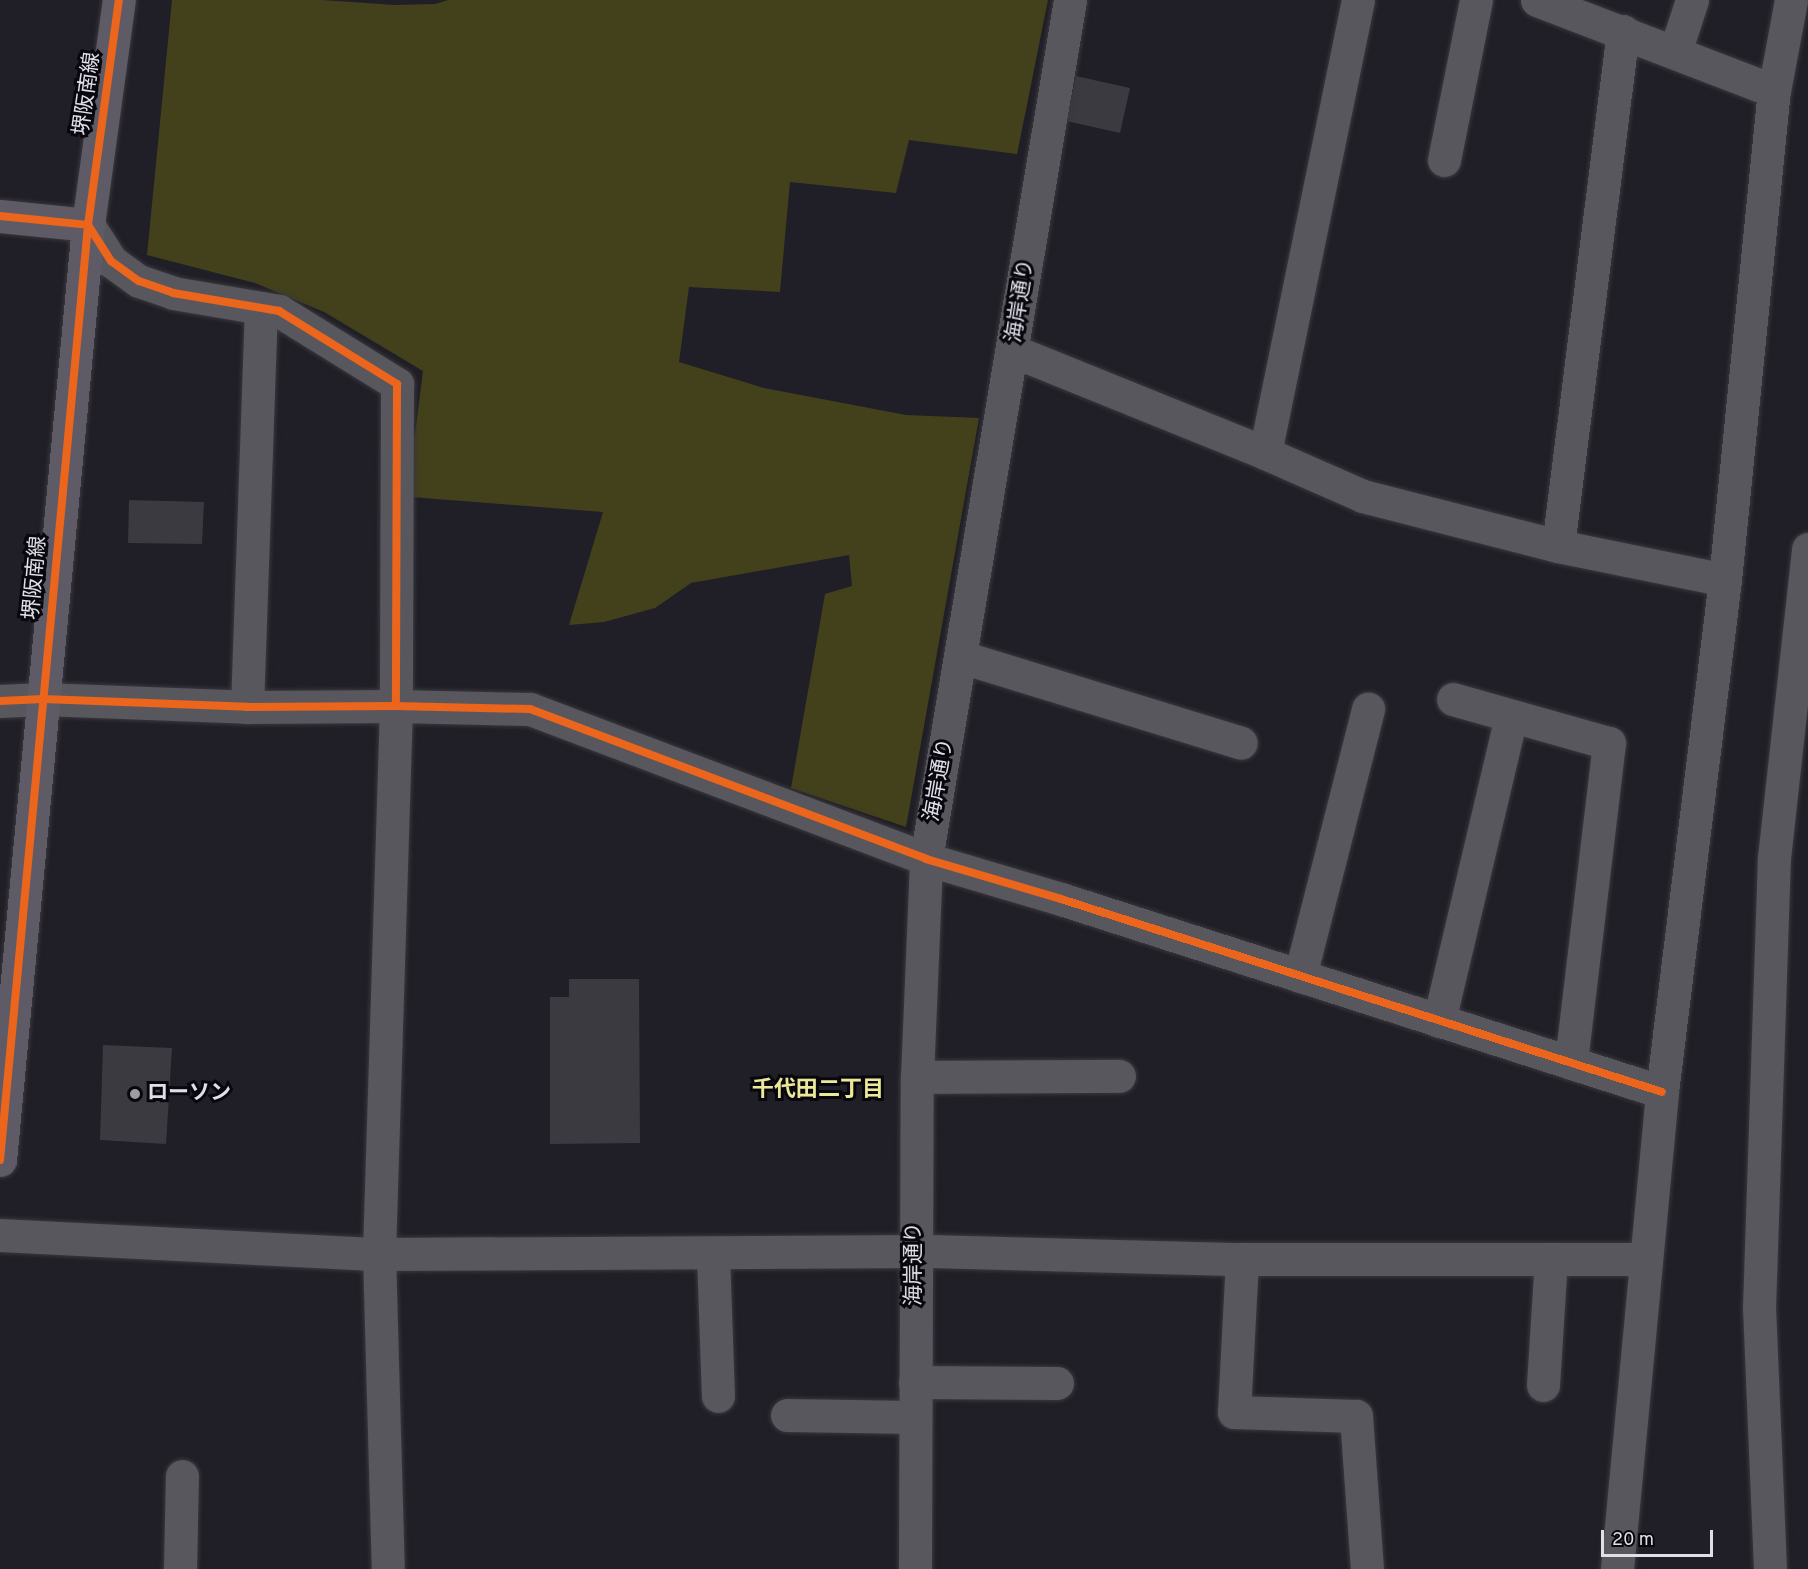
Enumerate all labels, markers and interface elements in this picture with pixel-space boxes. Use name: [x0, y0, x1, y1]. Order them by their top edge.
street label: 堺阪南線: [70, 51, 106, 137]
street label: 海岸通り: [1002, 258, 1040, 344]
street label: 堺阪南線: [20, 535, 52, 621]
street label: 海岸通り: [920, 736, 960, 824]
district label: 千代田二丁目: [752, 1078, 884, 1104]
place label: ローソン: [147, 1081, 231, 1107]
marker: ローソン: [128, 1087, 142, 1101]
street label: 海岸通り: [902, 1222, 928, 1306]
scale bar: [1604, 1518, 1716, 1556]
text: 20 m: [1612, 1529, 1654, 1552]

